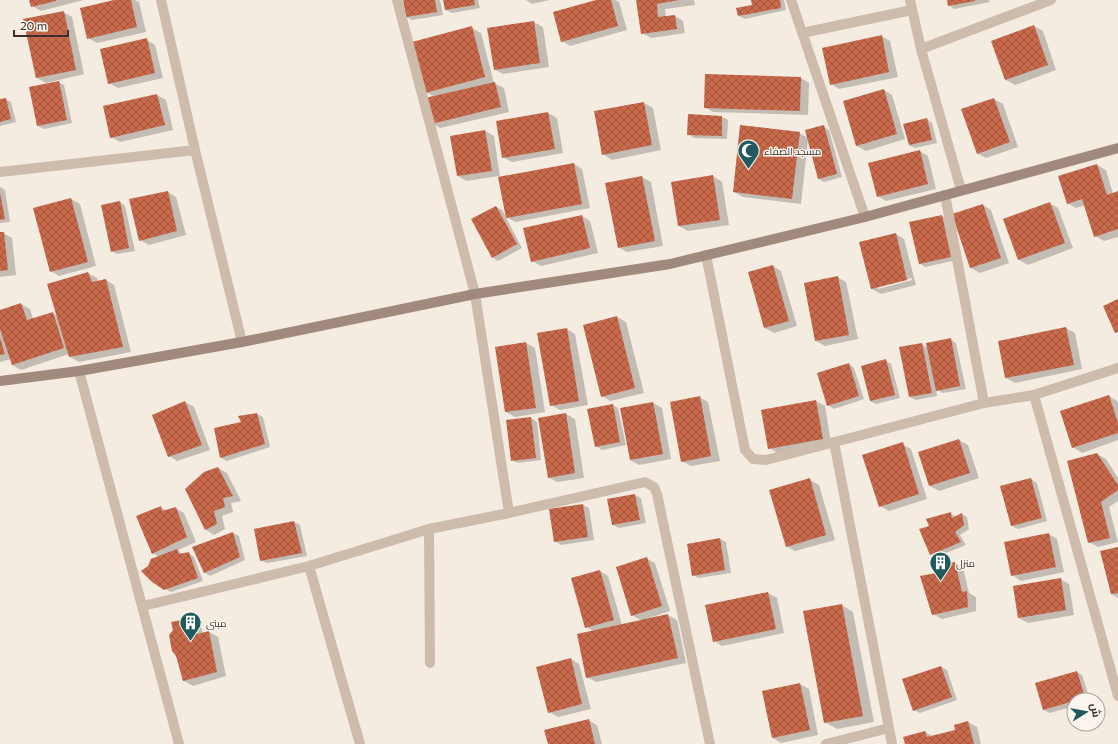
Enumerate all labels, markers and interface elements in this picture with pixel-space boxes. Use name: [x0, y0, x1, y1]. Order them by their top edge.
scale bar: [14, 12, 68, 38]
text: 20 m: [20, 18, 47, 32]
mosque icon: مسجد الصفاء: [736, 138, 762, 171]
place label: مسجد الصفاء: [764, 145, 821, 157]
building icon: منزل: [928, 550, 954, 583]
place label: منزل: [956, 557, 975, 570]
building icon: مبنى: [178, 610, 204, 643]
place label: مبنى: [206, 617, 226, 630]
north arrow: [1066, 692, 1106, 732]
text: ش: [1088, 702, 1104, 718]

